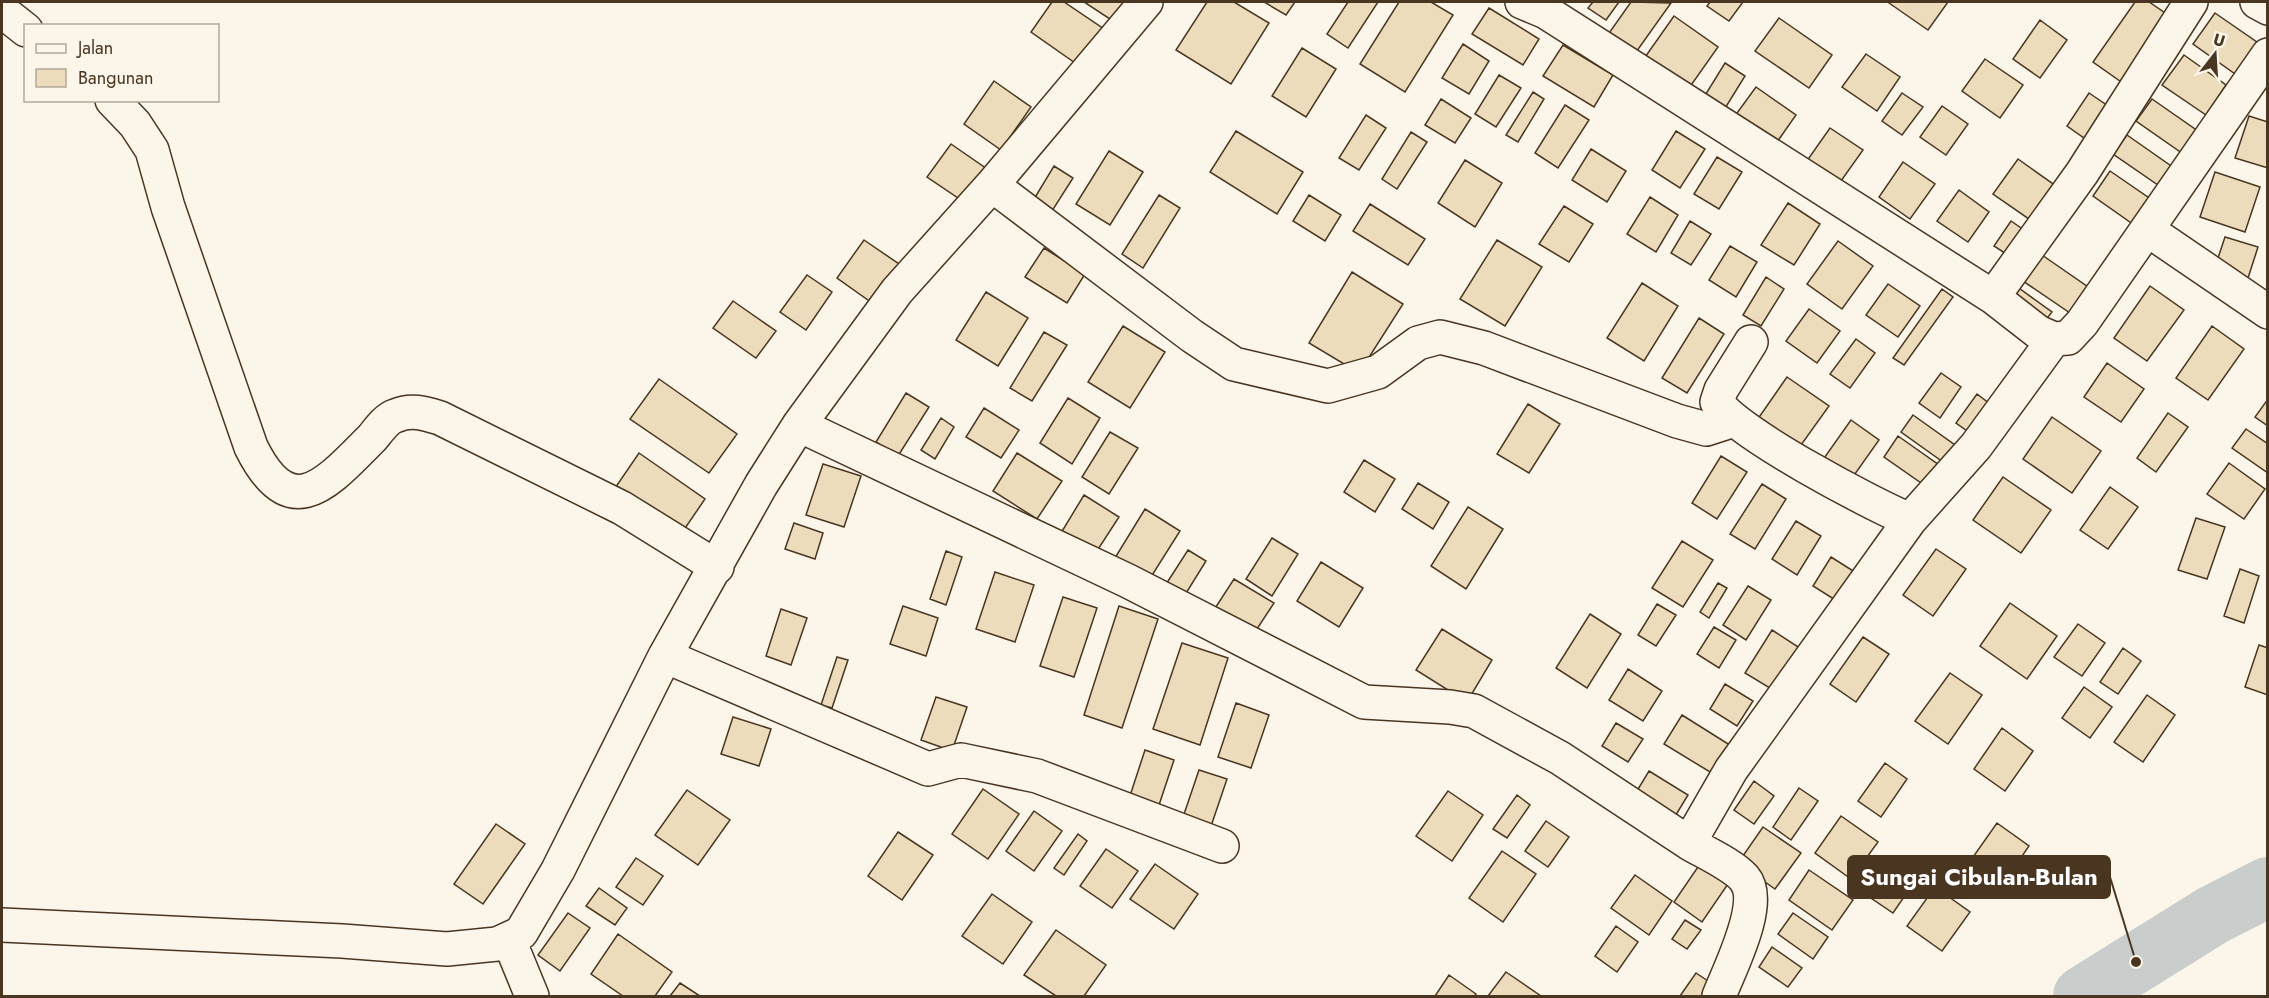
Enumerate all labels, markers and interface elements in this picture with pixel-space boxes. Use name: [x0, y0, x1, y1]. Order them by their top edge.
legend: [24, 24, 219, 102]
north arrow: [2185, 24, 2245, 84]
text: U: [2211, 27, 2228, 53]
text: Jalan: [76, 35, 113, 61]
text: Bangunan: [78, 65, 153, 91]
callout: Sungai Cibulan-Bulan: [1848, 856, 2110, 898]
text: Sungai Cibulan-Bulan: [1860, 859, 2098, 894]

